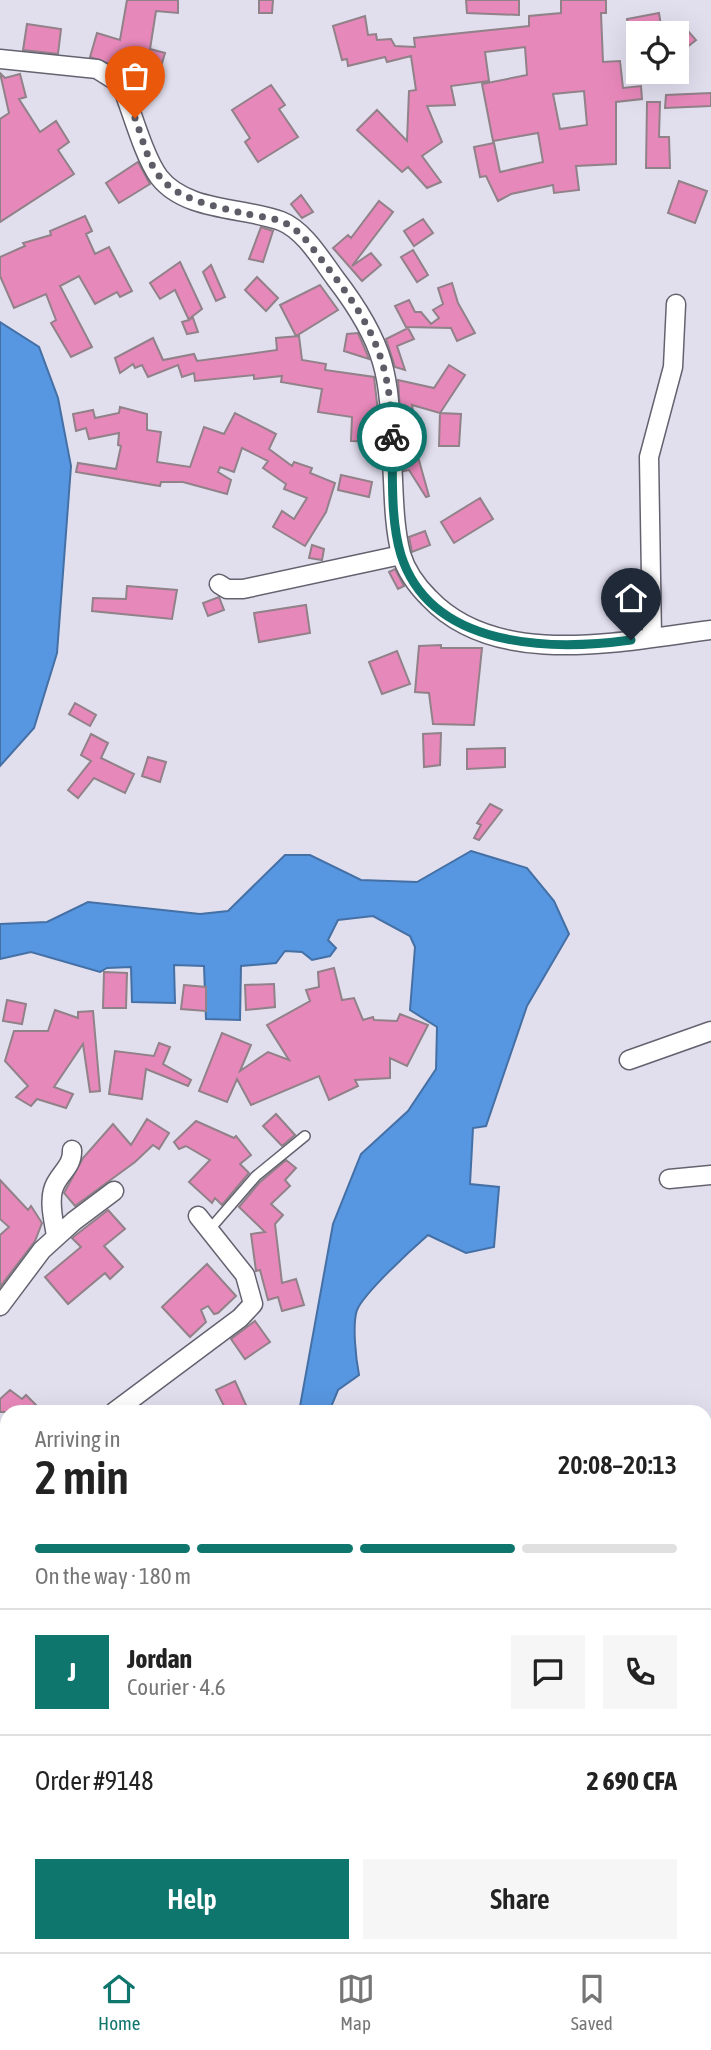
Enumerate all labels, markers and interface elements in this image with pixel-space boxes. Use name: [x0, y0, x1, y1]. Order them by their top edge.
map controls: [626, 21, 689, 84]
button: locate: [626, 21, 689, 84]
pin: [105, 46, 165, 118]
icon: bag: [116, 57, 154, 95]
courier: [357, 402, 427, 472]
icon: bike: [373, 418, 411, 456]
pin: [601, 568, 661, 640]
icon: home: [612, 579, 650, 617]
text: Arriving in: [35, 1426, 121, 1452]
text: 20:08–20:13: [558, 1450, 677, 1480]
text: 2 min: [35, 1451, 129, 1504]
text: On the way · 180 m: [35, 1563, 191, 1589]
button: chat: [511, 1635, 585, 1709]
button: phone: [603, 1635, 677, 1709]
text: Jordan: [127, 1644, 192, 1674]
text: J: [68, 1657, 76, 1687]
text: Courier · 4.6: [127, 1674, 226, 1700]
text: Order #9148: [35, 1766, 154, 1796]
text: 2 690 CFA: [587, 1766, 677, 1796]
button: Help: [35, 1859, 349, 1939]
button: Share: [363, 1859, 677, 1939]
tab: Home: [98, 1970, 140, 2034]
tab: Map: [337, 1970, 375, 2034]
tab: Saved: [571, 1970, 613, 2034]

